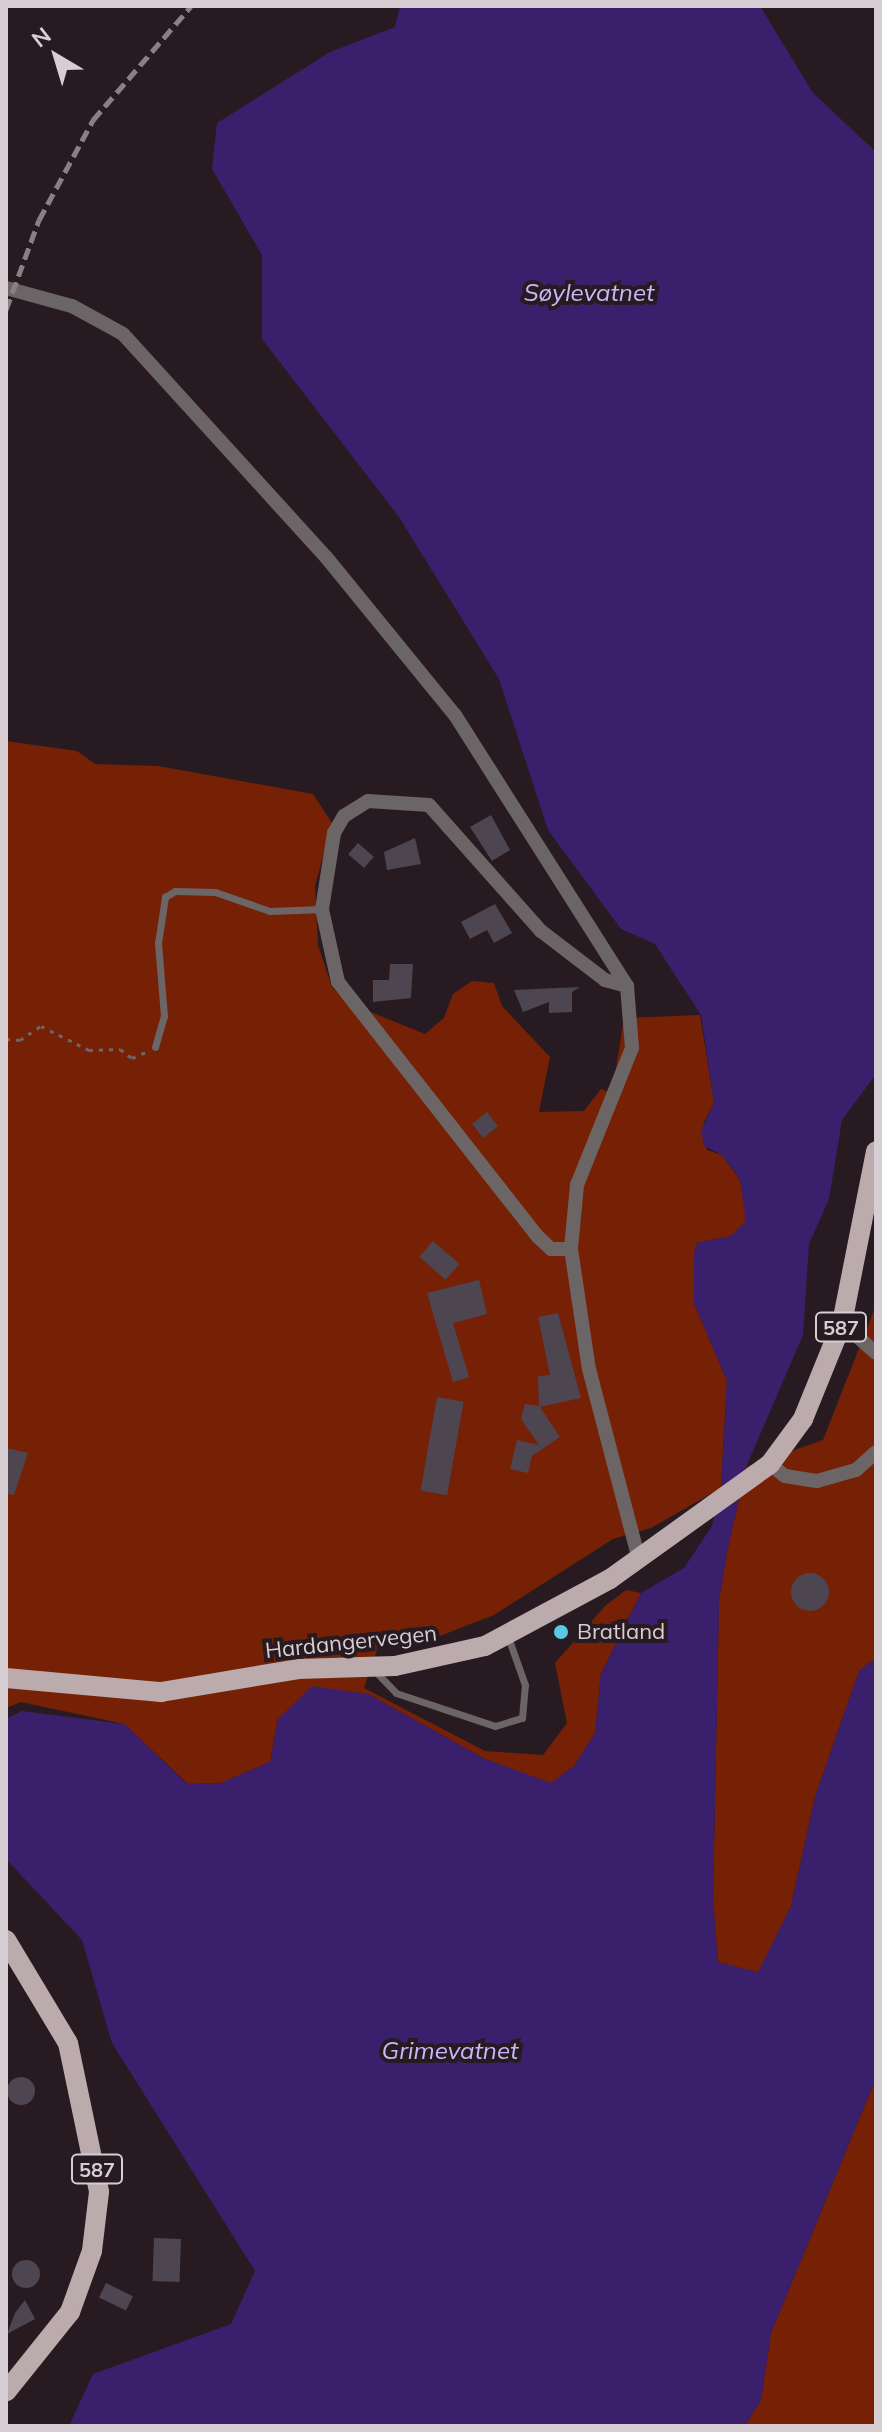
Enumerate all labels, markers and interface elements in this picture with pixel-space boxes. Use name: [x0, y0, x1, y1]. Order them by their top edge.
north arrow: [16, 16, 96, 96]
text: N: [26, 21, 56, 53]
water label: Søylevatnet: [524, 279, 654, 307]
road number: 587: [815, 1311, 867, 1343]
place label: Bratland: [577, 1619, 665, 1645]
street label: Hardangervegen: [264, 1620, 438, 1664]
marker: Bratland: [552, 1623, 570, 1641]
water label: Grimevatnet: [382, 2037, 518, 2065]
road number: 587: [71, 2153, 123, 2185]

